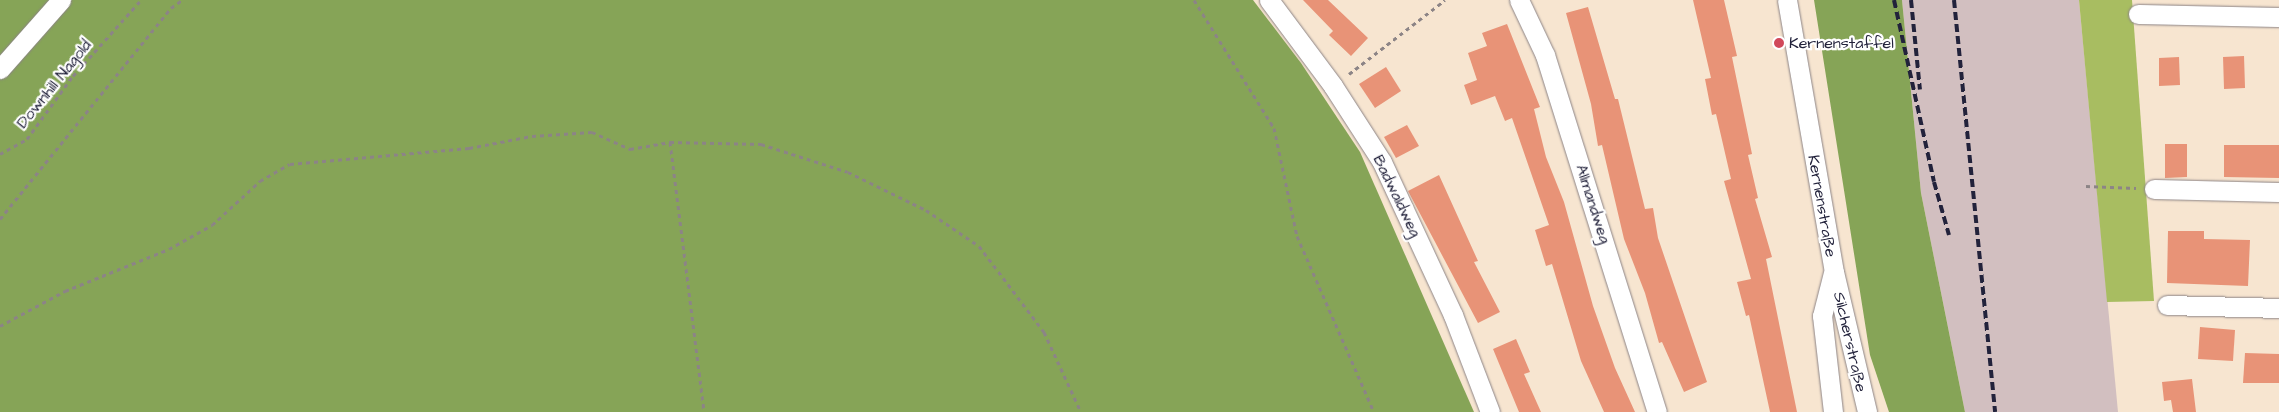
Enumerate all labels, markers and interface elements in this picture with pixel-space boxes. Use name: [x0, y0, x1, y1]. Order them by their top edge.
place label: Kernenstaffel: [1789, 33, 1894, 53]
street label: Downhill Nagold: [12, 36, 96, 132]
marker: Kernenstaffel: [1773, 37, 1785, 49]
street label: Badwaldweg: [1369, 152, 1425, 240]
street label: Kernenstraße: [1804, 153, 1840, 259]
street label: Allmandweg: [1571, 162, 1615, 246]
street label: Silcherstraße: [1829, 290, 1871, 394]

